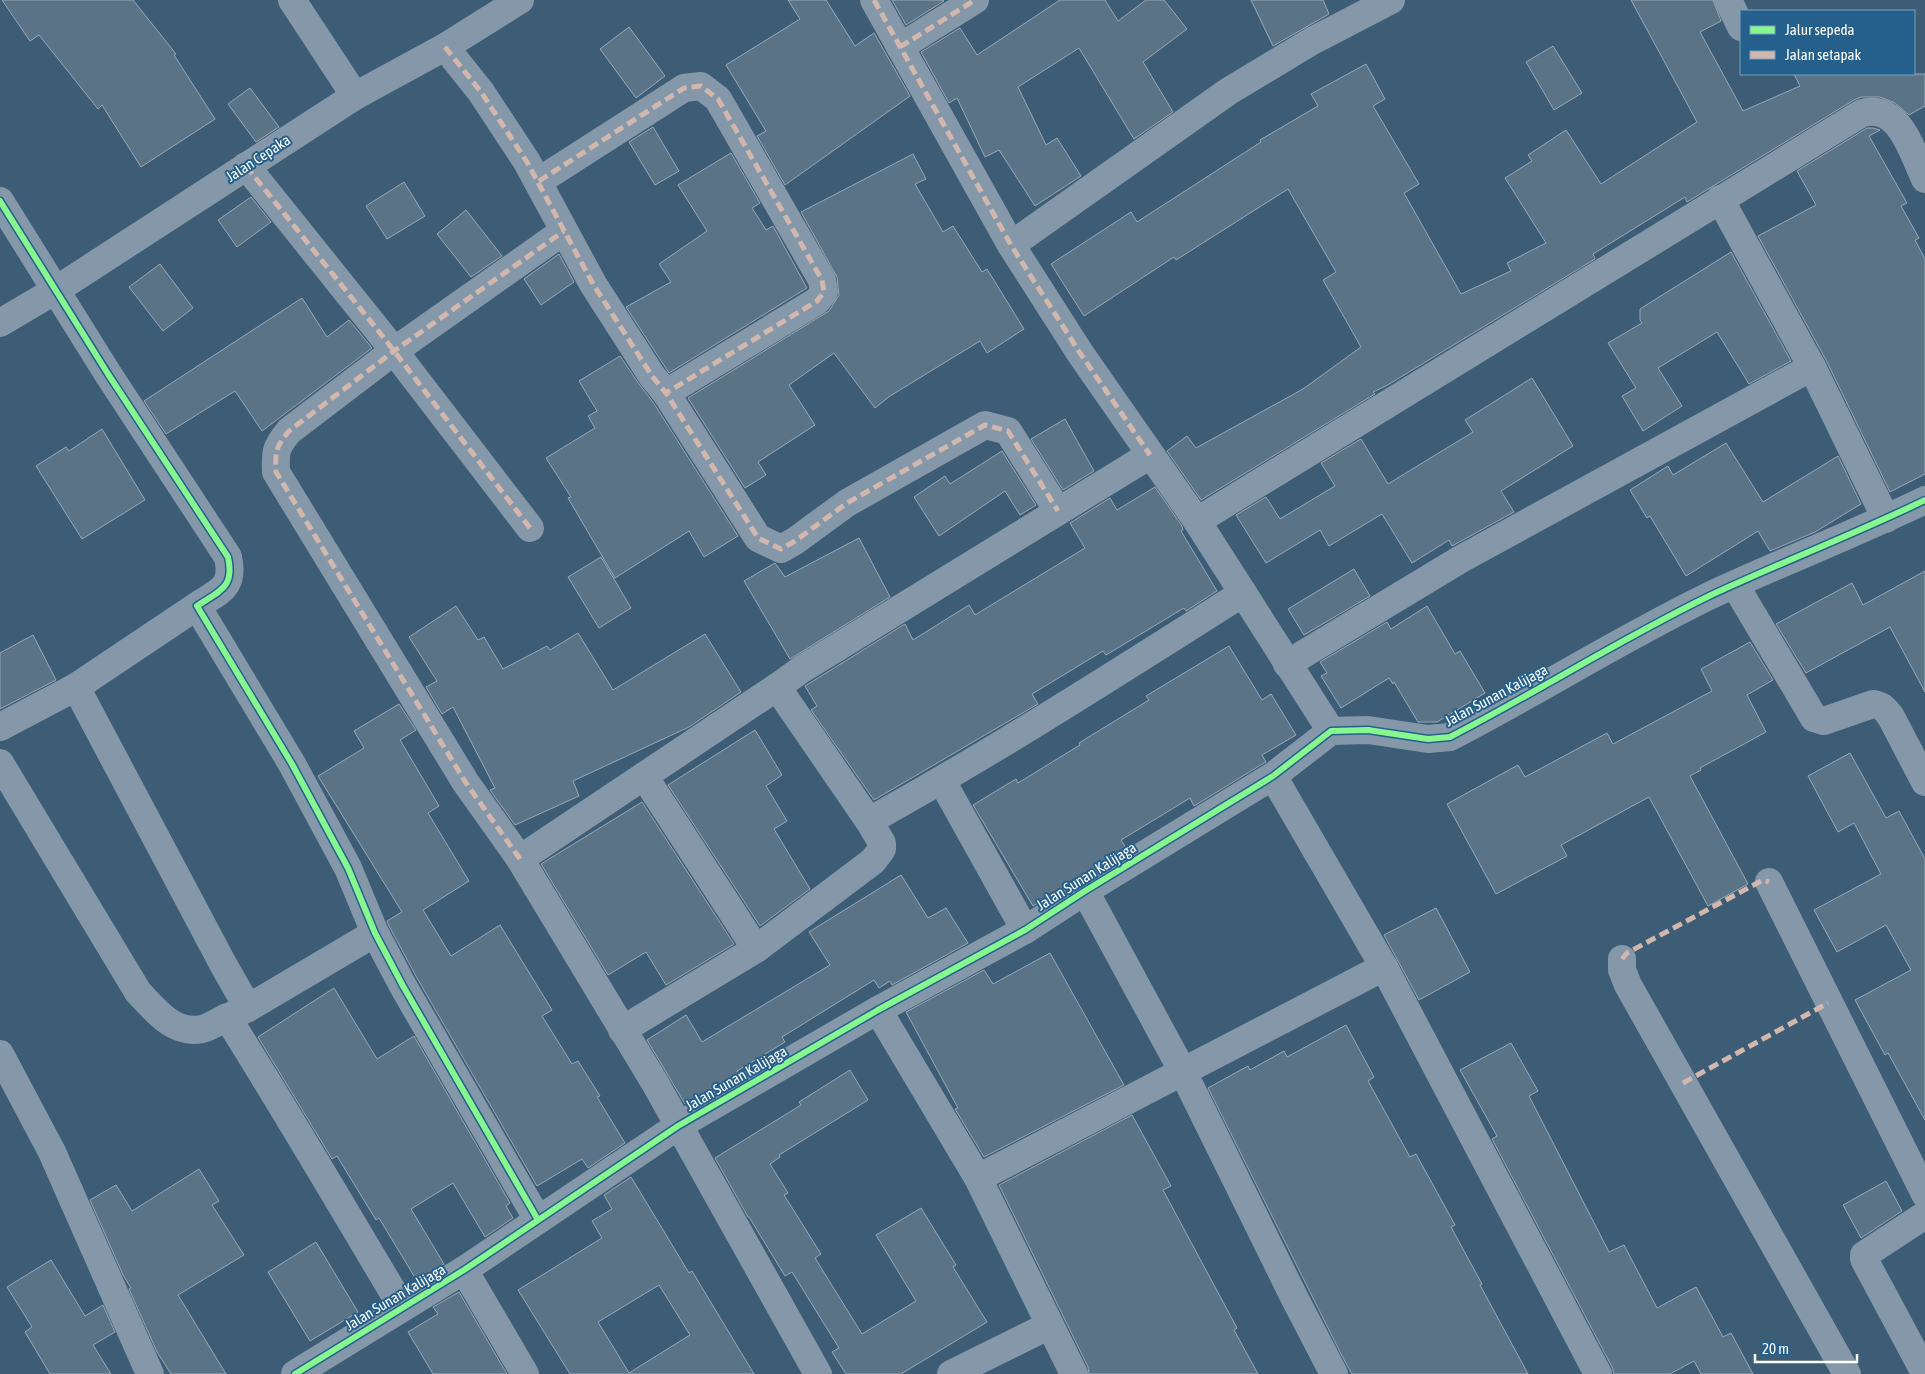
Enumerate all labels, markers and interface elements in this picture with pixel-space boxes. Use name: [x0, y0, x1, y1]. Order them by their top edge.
legend: [1740, 10, 1915, 75]
text: Jalur sepeda: [1785, 21, 1855, 38]
text: Jalan setapak: [1785, 46, 1862, 63]
street label: Jalan Cepaka: [223, 131, 293, 185]
street label: Jalan Sunan Kalijaga: [1442, 661, 1550, 729]
street label: Jalan Sunan Kalijaga: [1033, 839, 1139, 913]
street label: Jalan Sunan Kalijaga: [682, 1042, 790, 1114]
street label: Jalan Sunan Kalijaga: [342, 1260, 448, 1334]
scale bar: [1755, 1332, 1858, 1364]
text: 20 m: [1762, 1340, 1789, 1357]

